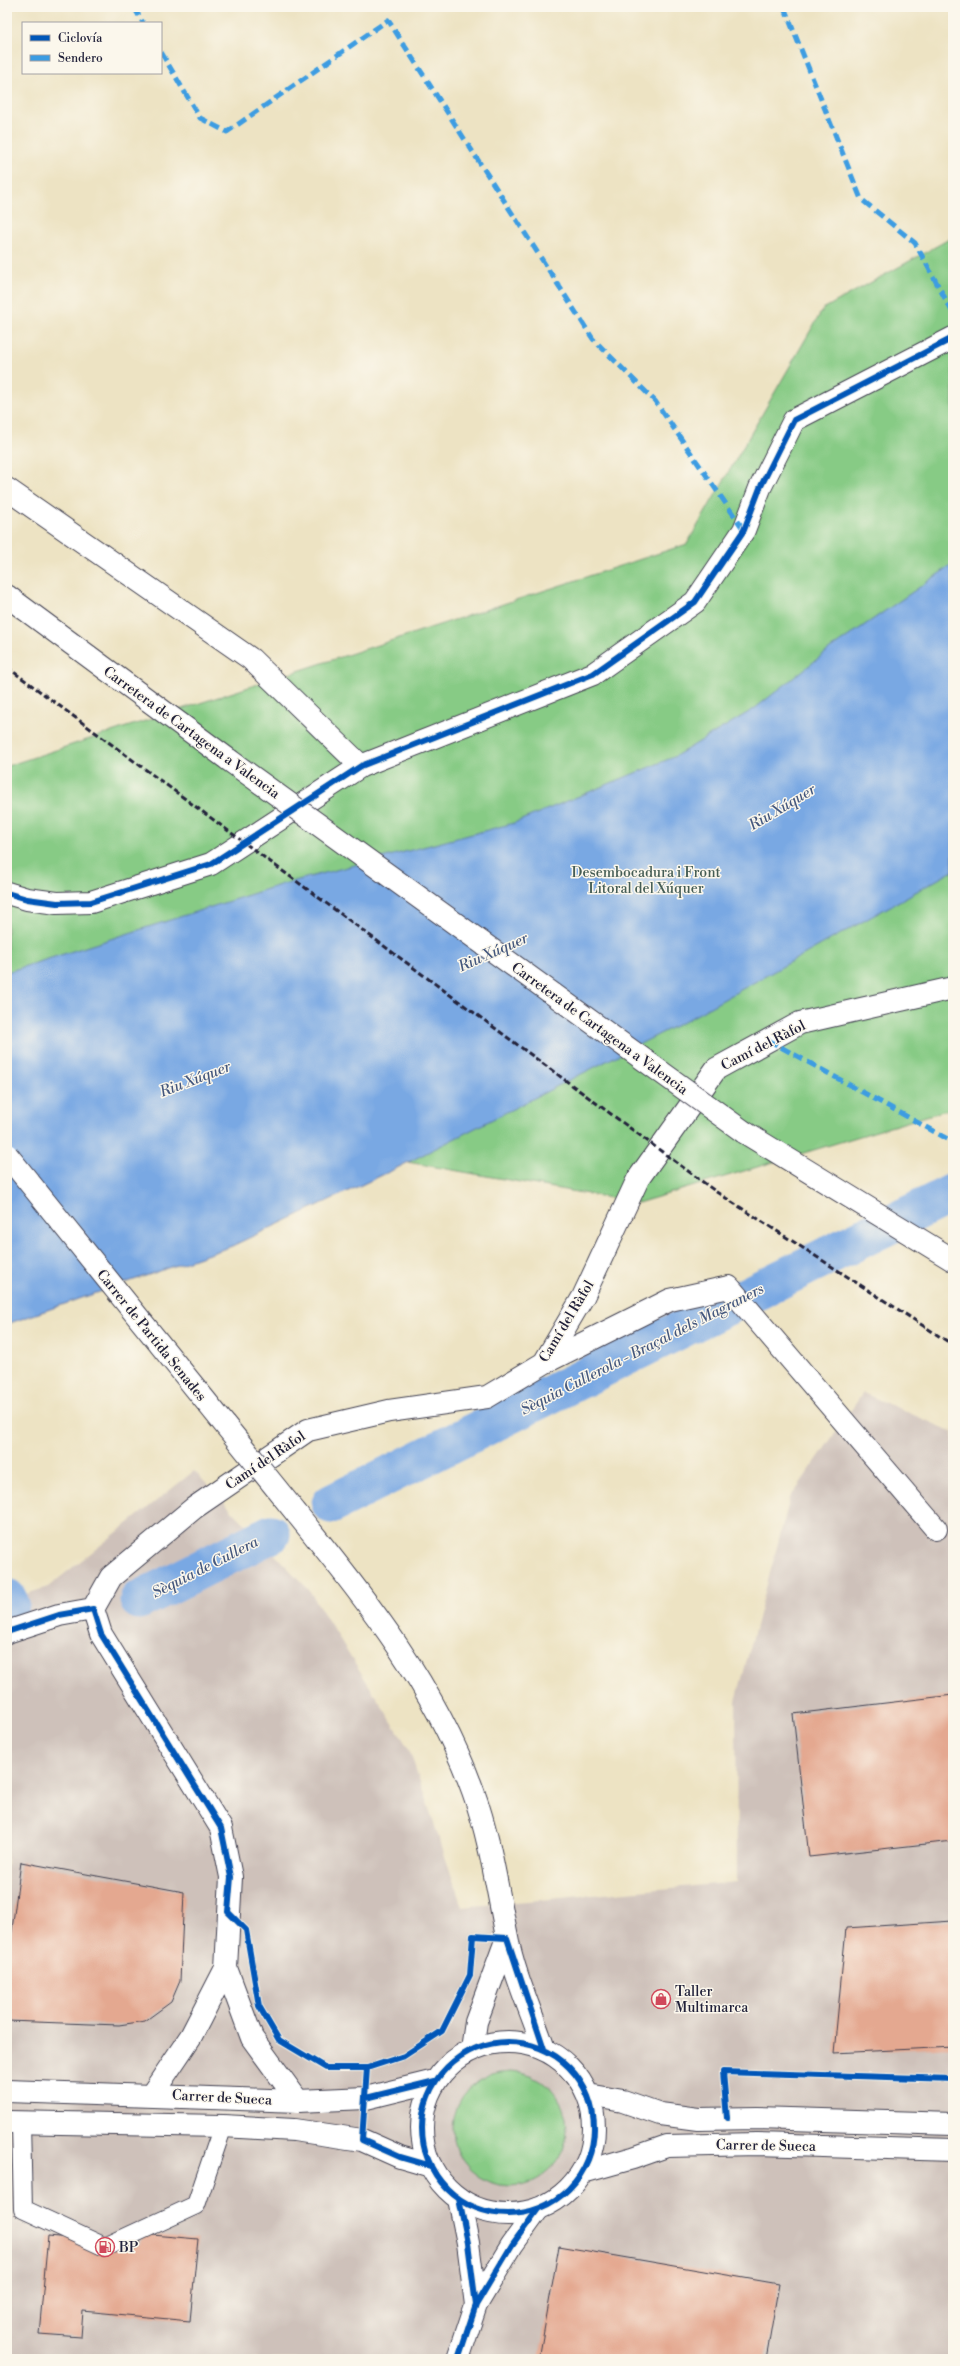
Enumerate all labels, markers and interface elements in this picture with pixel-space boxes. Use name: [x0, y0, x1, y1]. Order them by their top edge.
legend: [22, 22, 162, 74]
text: Ciclovía: [58, 31, 103, 46]
text: Sendero: [58, 51, 103, 66]
street label: Carretera de Cartagena a Valencia: [100, 663, 284, 803]
water label: Riu Xúquer: [744, 780, 820, 835]
park label: Desembocadura i Front Litoral del Xúquer: [572, 864, 720, 898]
water label: Riu Xúquer: [454, 928, 532, 977]
street label: Carretera de Cartagena a Valencia: [508, 959, 692, 1099]
street label: Camí del Ràfol: [718, 1017, 809, 1075]
water label: Riu Xúquer: [156, 1057, 234, 1102]
street label: Carrer de Partida Senades: [92, 1266, 210, 1405]
street label: Camí del Ràfol: [535, 1277, 598, 1366]
water label: Sèquia Cullerola - Braçal dels Magraners: [517, 1279, 767, 1419]
street label: Camí del Ràfol: [222, 1428, 309, 1494]
water label: Sèquia de Cullera: [149, 1532, 262, 1602]
place label: Taller Multimarca: [675, 1983, 749, 2017]
shop icon: Taller Multimarca: [650, 1988, 672, 2010]
street label: Carrer de Sueca: [171, 2086, 273, 2110]
street label: Carrer de Sueca: [716, 2136, 817, 2156]
fuel station icon: BP: [94, 2236, 116, 2258]
place label: BP: [118, 2239, 139, 2257]

